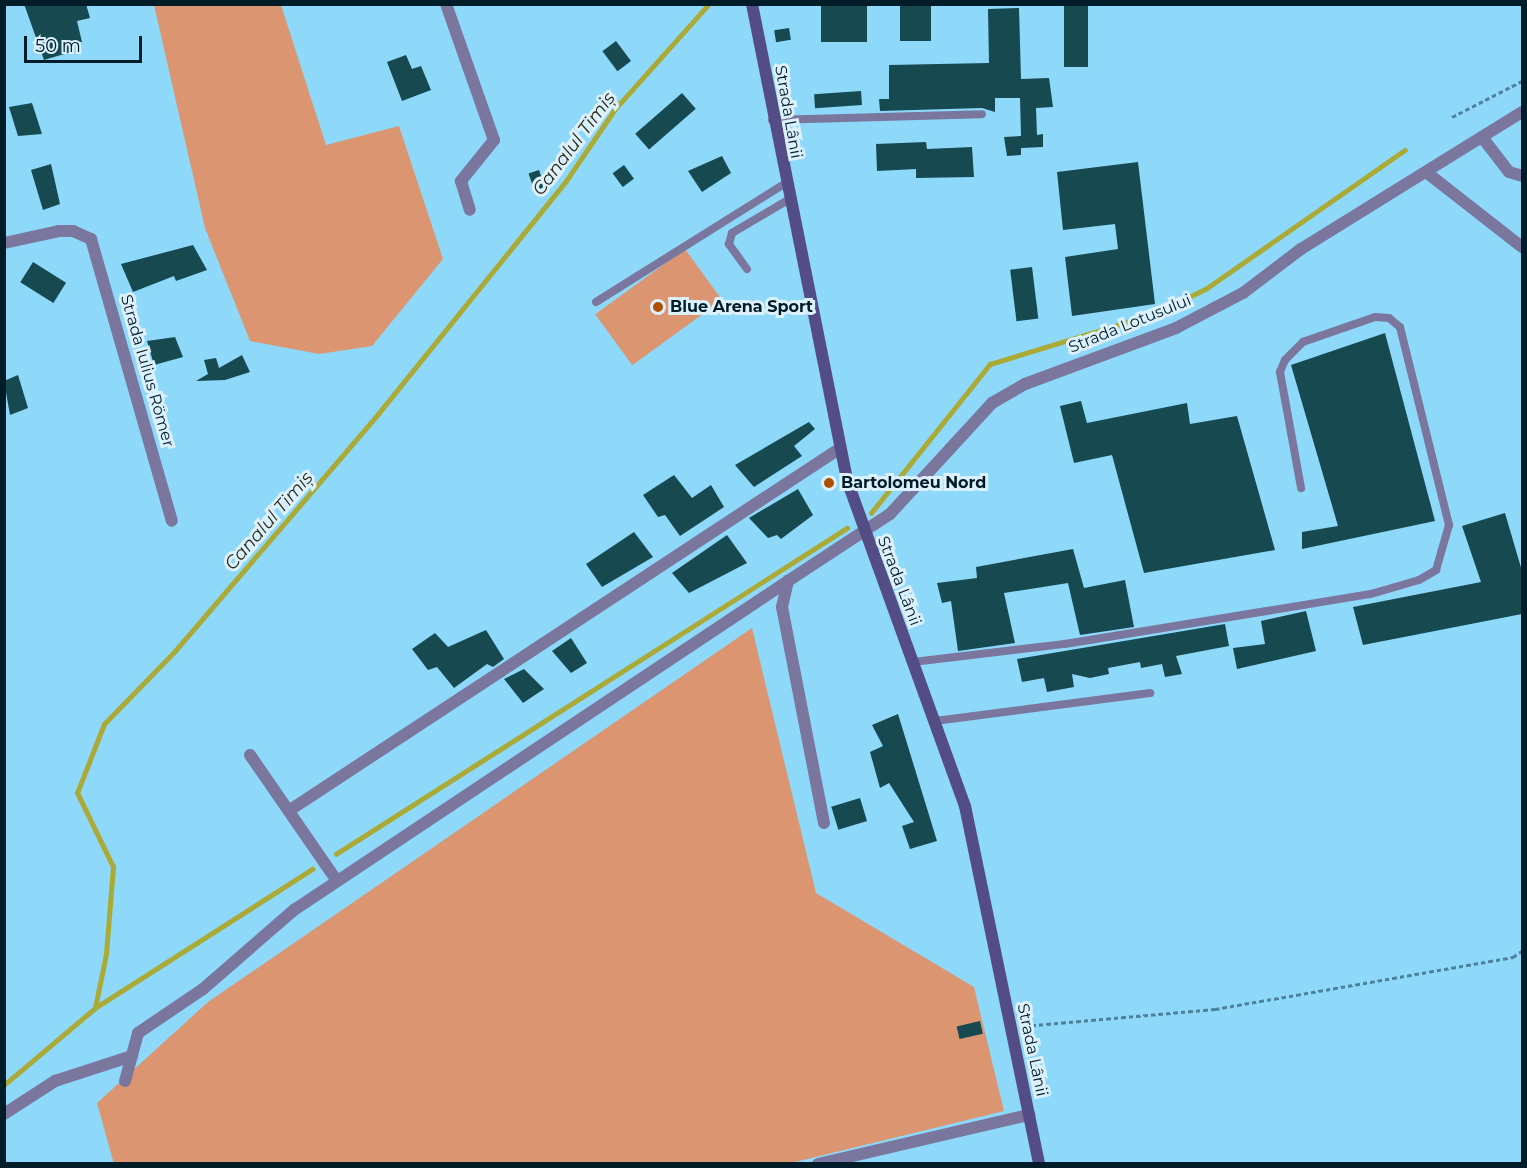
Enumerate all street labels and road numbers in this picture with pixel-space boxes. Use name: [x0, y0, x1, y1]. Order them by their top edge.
street label: Strada Lânii: [770, 64, 806, 160]
street label: Strada Lotusului: [1066, 291, 1194, 357]
street label: Strada Iulius Römer: [116, 293, 178, 449]
street label: Strada Lânii: [873, 534, 925, 628]
street label: Strada Lânii: [1013, 1002, 1051, 1098]

